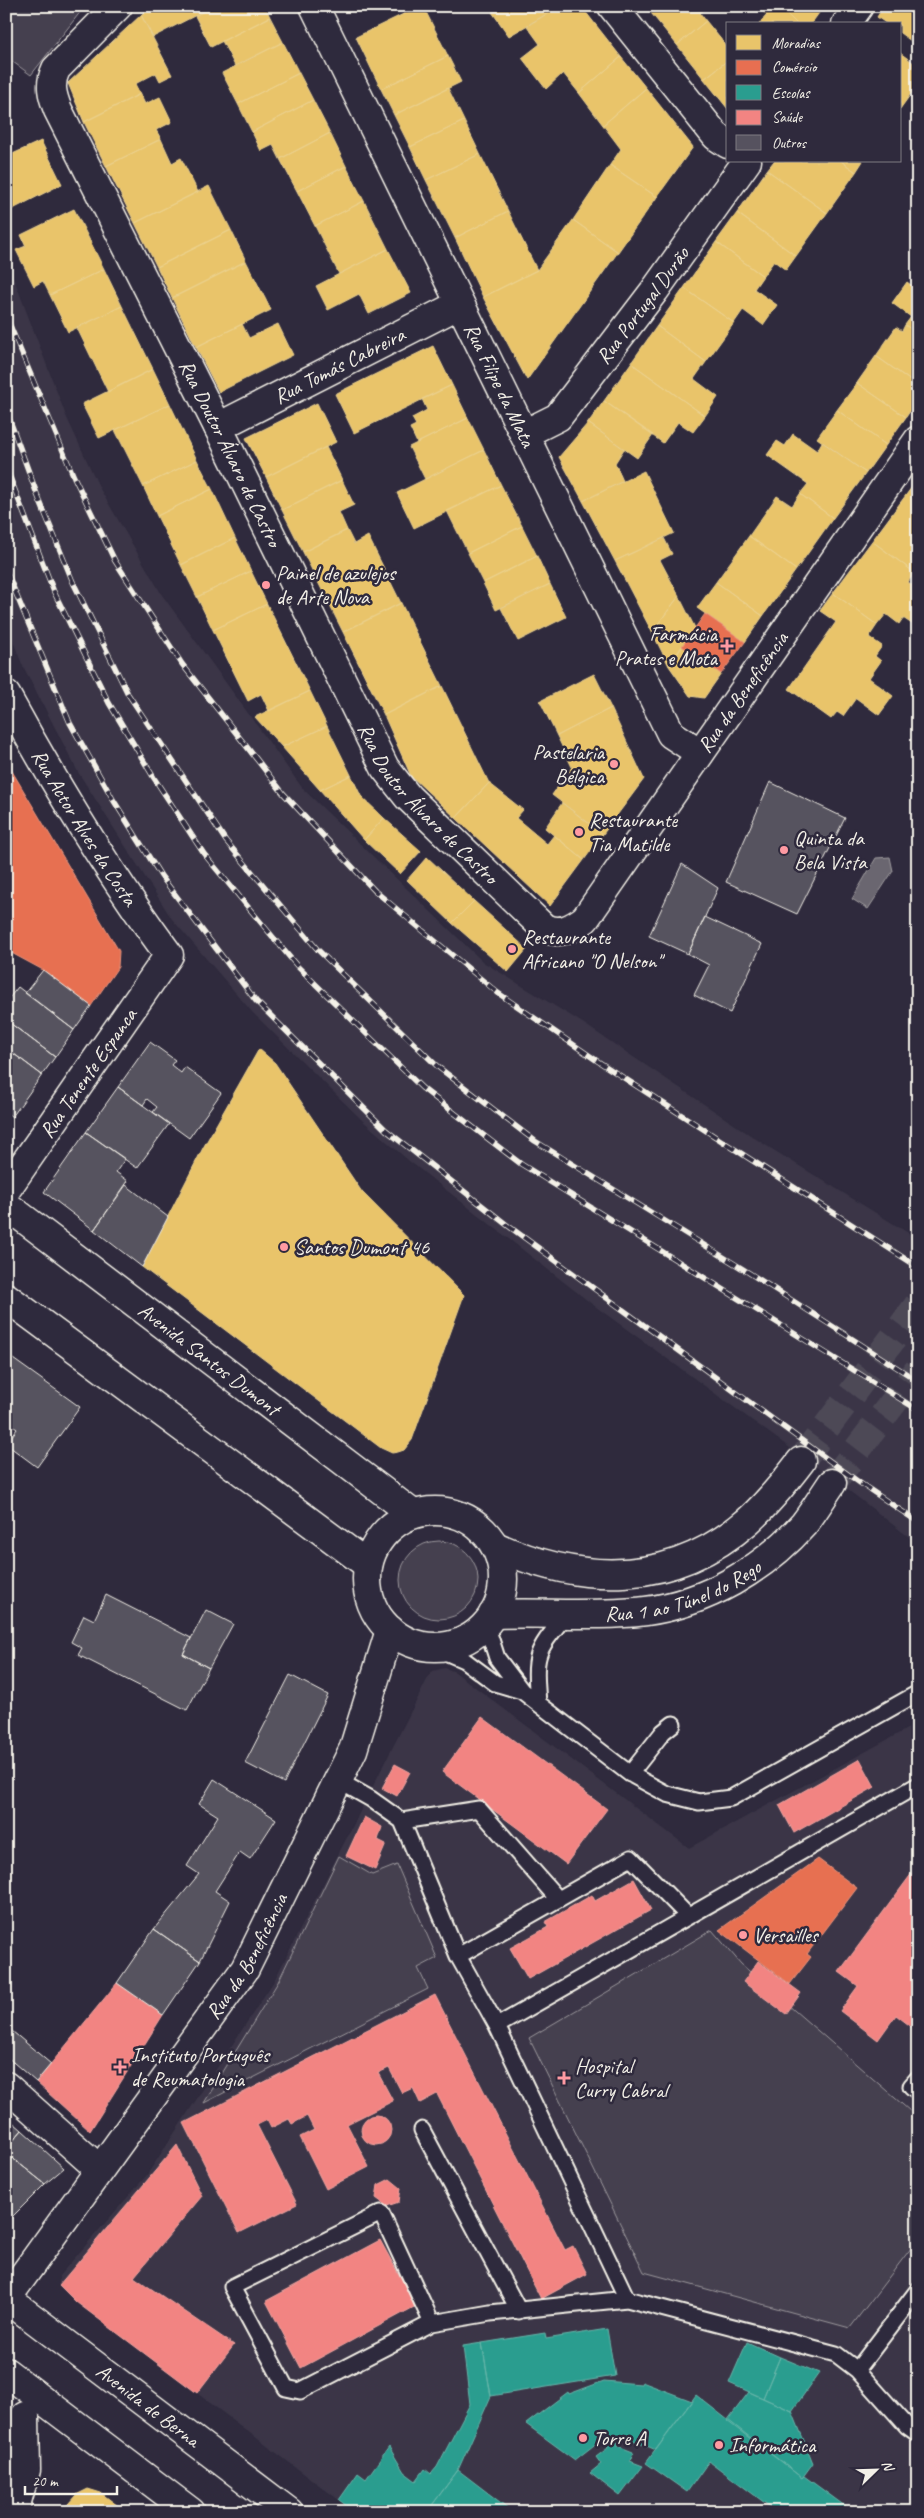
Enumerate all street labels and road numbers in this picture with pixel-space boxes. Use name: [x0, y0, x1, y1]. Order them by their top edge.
street label: Rua Portugal Durão: [590, 240, 696, 369]
street label: Rua Filipe da Mata: [458, 319, 542, 453]
street label: Rua Tomás Cabreira: [269, 320, 411, 409]
street label: Rua Doutor Álvaro de Castro: [173, 356, 289, 553]
street label: Rua da Beneficência: [692, 625, 795, 758]
street label: Rua Doutor Álvaro de Castro: [352, 719, 505, 891]
street label: Rua Actor Alves da Costa: [26, 745, 144, 912]
street label: Rua Tenente Espanca: [34, 1001, 144, 1143]
street label: Avenida Santos Dumont: [133, 1297, 287, 1423]
street label: Rua 1 ao Túnel do Rego: [604, 1553, 767, 1627]
street label: Rua da Beneficência: [200, 1888, 294, 2024]
street label: Avenida de Berna: [91, 2358, 207, 2454]

